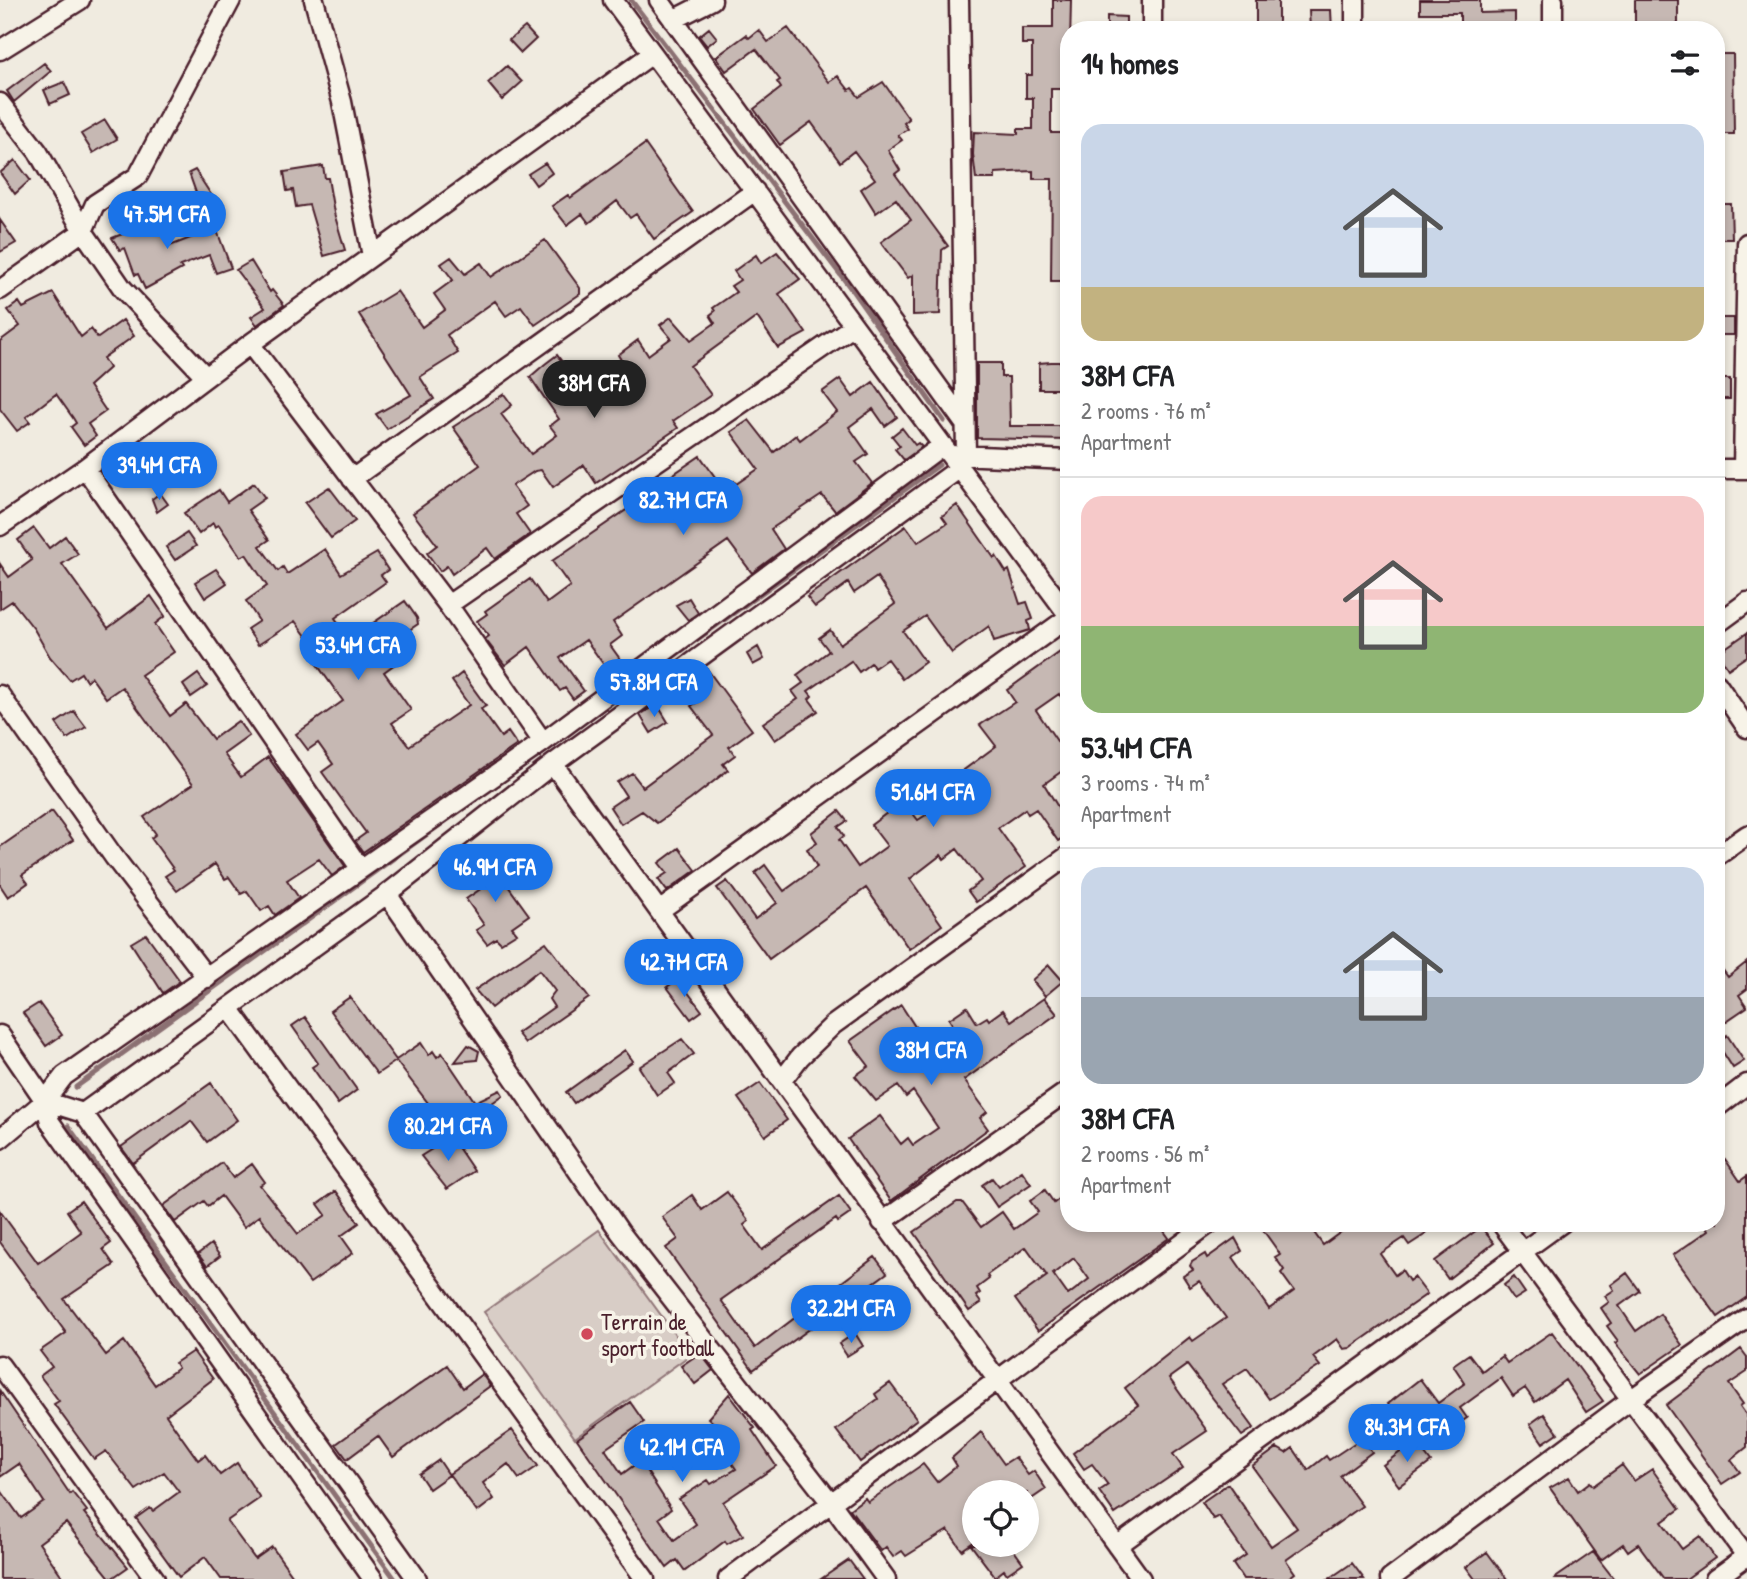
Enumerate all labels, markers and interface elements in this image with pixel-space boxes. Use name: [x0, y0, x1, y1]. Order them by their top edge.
text: 14 homes: [1081, 43, 1179, 83]
icon: filters: [1666, 44, 1704, 82]
icon: home: [1330, 170, 1456, 296]
pin: 47.5M CFA: [87, 191, 247, 251]
text: 47.5M CFA: [124, 198, 210, 229]
text: 38M CFA: [1081, 355, 1175, 395]
pin: 38M CFA: [529, 360, 659, 420]
text: 38M CFA: [558, 367, 630, 398]
text: 2 rooms · 76 m²: [1081, 395, 1211, 426]
text: Apartment: [1081, 426, 1171, 457]
pin: 39.4M CFA: [79, 442, 239, 502]
text: 39.4M CFA: [117, 449, 201, 480]
pin: 82.7M CFA: [603, 477, 763, 537]
text: 82.7M CFA: [639, 484, 727, 515]
icon: home: [1330, 542, 1456, 668]
pin: 53.4M CFA: [278, 622, 438, 682]
text: 53.4M CFA: [315, 629, 401, 660]
pin: 57.8M CFA: [574, 660, 734, 719]
text: 57.8M CFA: [610, 666, 698, 697]
text: 53.4M CFA: [1081, 727, 1192, 767]
text: 3 rooms · 74 m²: [1081, 767, 1210, 798]
pin: 51.6M CFA: [853, 770, 1013, 829]
text: 51.6M CFA: [891, 776, 975, 807]
text: Apartment: [1081, 798, 1171, 829]
pin: 46.9M CFA: [415, 844, 575, 904]
text: 46.9M CFA: [454, 851, 536, 882]
icon: home: [1330, 913, 1456, 1039]
pin: 42.7M CFA: [604, 940, 764, 999]
text: 42.7M CFA: [640, 946, 728, 977]
pin: 38M CFA: [866, 1028, 996, 1087]
text: 38M CFA: [895, 1034, 967, 1065]
text: 38M CFA: [1081, 1098, 1175, 1138]
pin: 80.2M CFA: [368, 1104, 528, 1163]
text: 80.2M CFA: [404, 1110, 492, 1141]
text: 2 rooms · 56 m²: [1081, 1138, 1209, 1169]
text: Apartment: [1081, 1169, 1171, 1200]
pin: 32.2M CFA: [771, 1286, 931, 1345]
text: 32.2M CFA: [807, 1292, 895, 1323]
place label: Terrain de sport football: [601, 1306, 715, 1363]
marker: Terrain de sport football: [579, 1326, 595, 1342]
pin: 84.3M CFA: [1327, 1404, 1487, 1464]
text: 84.3M CFA: [1364, 1411, 1450, 1442]
pin: 42.1M CFA: [602, 1424, 762, 1484]
text: 42.1M CFA: [640, 1431, 724, 1462]
map controls: [962, 1480, 1039, 1557]
button: locate: [962, 1480, 1039, 1557]

